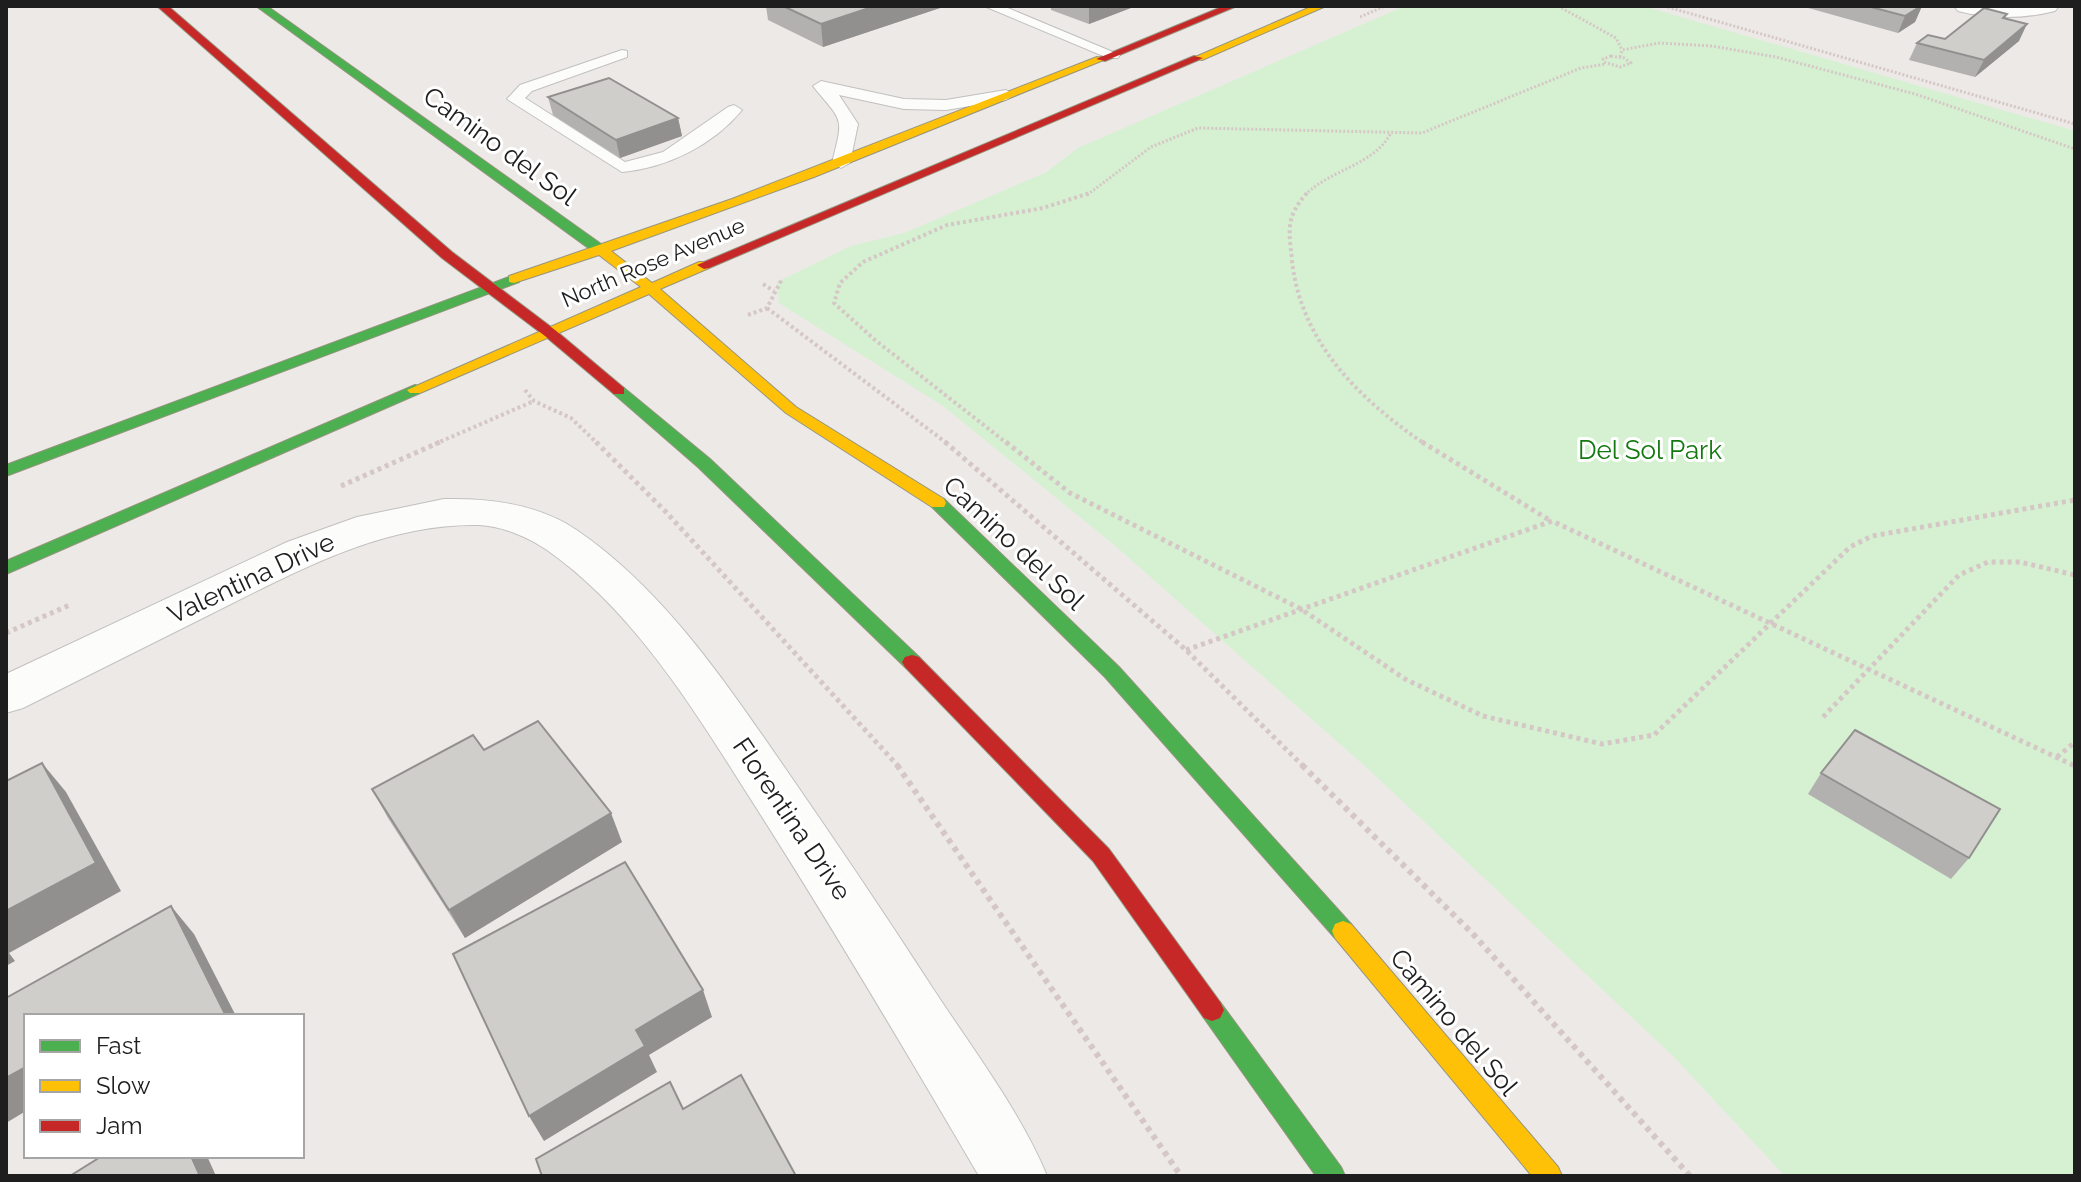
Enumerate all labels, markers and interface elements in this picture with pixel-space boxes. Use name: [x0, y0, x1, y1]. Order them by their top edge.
street label: Camino del Sol: [418, 81, 583, 212]
street label: North Rose Avenue: [558, 212, 748, 312]
park label: Del Sol Park: [1578, 435, 1722, 465]
street label: Camino del Sol: [937, 470, 1091, 616]
street label: Valentina Drive: [163, 526, 339, 630]
street label: Florentina Drive: [727, 732, 857, 906]
street label: Camino del Sol: [1384, 943, 1524, 1102]
legend: [24, 1014, 304, 1158]
text: Fast: [96, 1031, 141, 1060]
text: Slow: [96, 1071, 151, 1100]
text: Jam: [96, 1111, 142, 1140]

